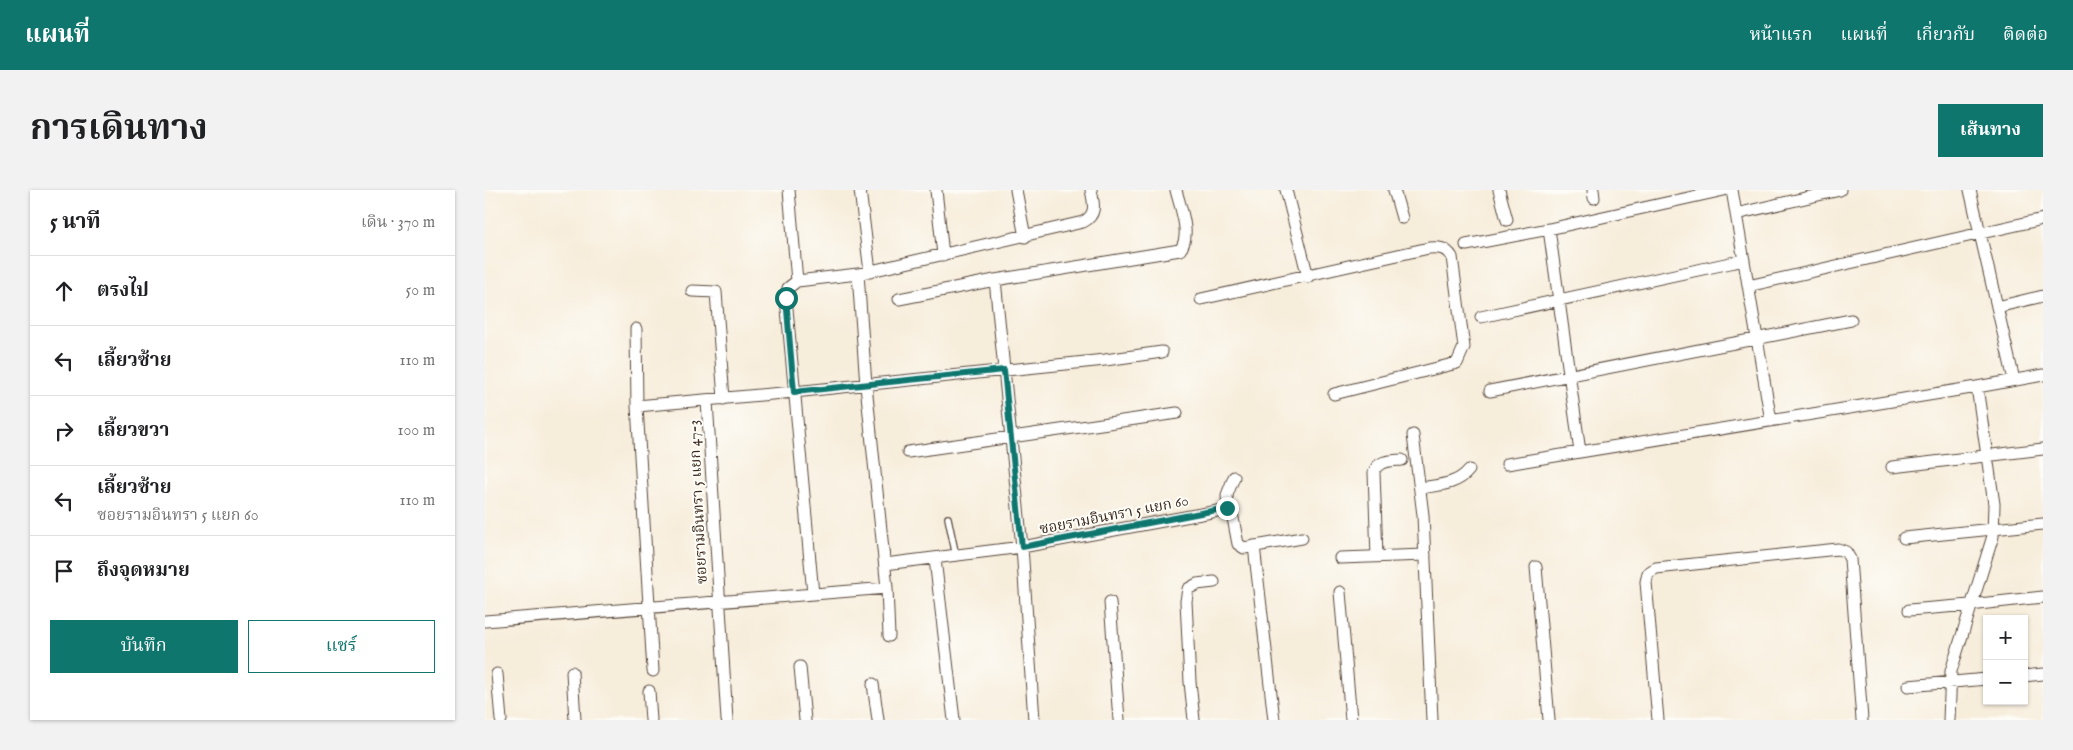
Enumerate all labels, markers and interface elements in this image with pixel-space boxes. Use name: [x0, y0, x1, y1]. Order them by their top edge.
text: แผนที่: [25, 20, 90, 51]
text: หน้าแรก: [1749, 24, 1812, 47]
text: แผนที่: [1840, 24, 1888, 47]
text: เกี่ยวกับ: [1916, 24, 1975, 47]
text: ติดต่อ: [2003, 24, 2048, 47]
button: เส้นทาง: [1938, 104, 2043, 157]
text: การเดินทาง: [30, 107, 208, 152]
text: 5 นาที: [50, 209, 101, 236]
text: เดิน · 370 m: [361, 213, 435, 233]
icon: ahead: [50, 277, 78, 305]
text: ตรงไป: [97, 279, 149, 303]
text: 50 m: [406, 281, 435, 301]
route start: [775, 287, 798, 310]
icon: left: [50, 347, 78, 375]
text: เลี้ยวซ้าย: [97, 349, 171, 373]
text: 110 m: [399, 351, 435, 371]
icon: right: [50, 417, 78, 445]
text: เลี้ยวขวา: [97, 419, 169, 443]
street label: ซอยรามอินทรา 5 แยก 47-3: [684, 419, 712, 585]
text: 100 m: [398, 421, 435, 441]
text: เลี้ยวซ้าย: [97, 476, 171, 500]
icon: left: [50, 487, 78, 515]
text: 110 m: [399, 491, 435, 511]
street label: ซอยรามอินทรา 5 แยก 60: [1038, 491, 1190, 539]
route end: [1216, 497, 1239, 520]
text: ซอยรามอินทรา 5 แยก 60: [97, 506, 259, 526]
icon: arrive: [50, 557, 78, 585]
text: ถึงจุดหมาย: [97, 559, 190, 583]
map controls: [1983, 615, 2028, 705]
button: +: [1983, 615, 2028, 660]
button: บันทึก: [50, 620, 238, 673]
button: แชร์: [248, 620, 435, 673]
button: −: [1983, 660, 2028, 705]

